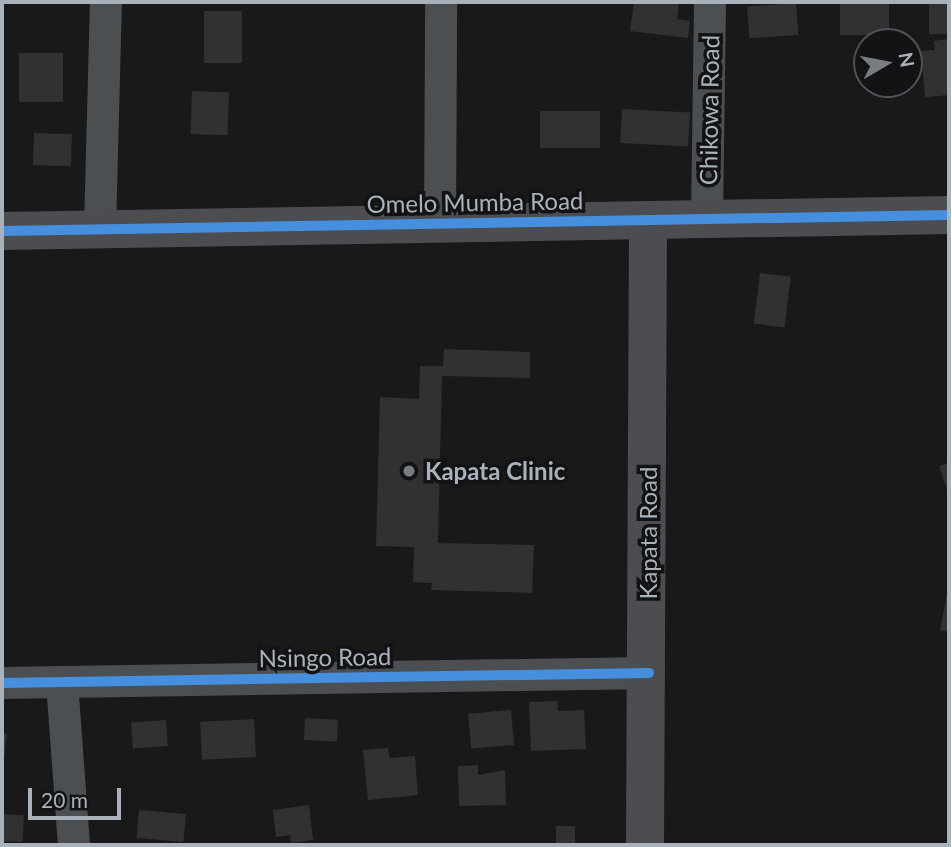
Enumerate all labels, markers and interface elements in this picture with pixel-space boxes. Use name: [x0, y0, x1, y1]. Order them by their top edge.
north arrow: [853, 28, 923, 98]
street label: Chikowa Road: [693, 35, 725, 185]
text: N: [895, 50, 920, 69]
street label: Omelo Mumba Road: [366, 186, 584, 218]
place label: Kapata Clinic: [425, 457, 565, 485]
marker: Kapata Clinic: [399, 461, 419, 481]
street label: Kapata Road: [634, 467, 662, 599]
street label: Nsingo Road: [258, 641, 392, 673]
scale bar: [32, 774, 124, 818]
text: 20 m: [41, 787, 88, 812]

